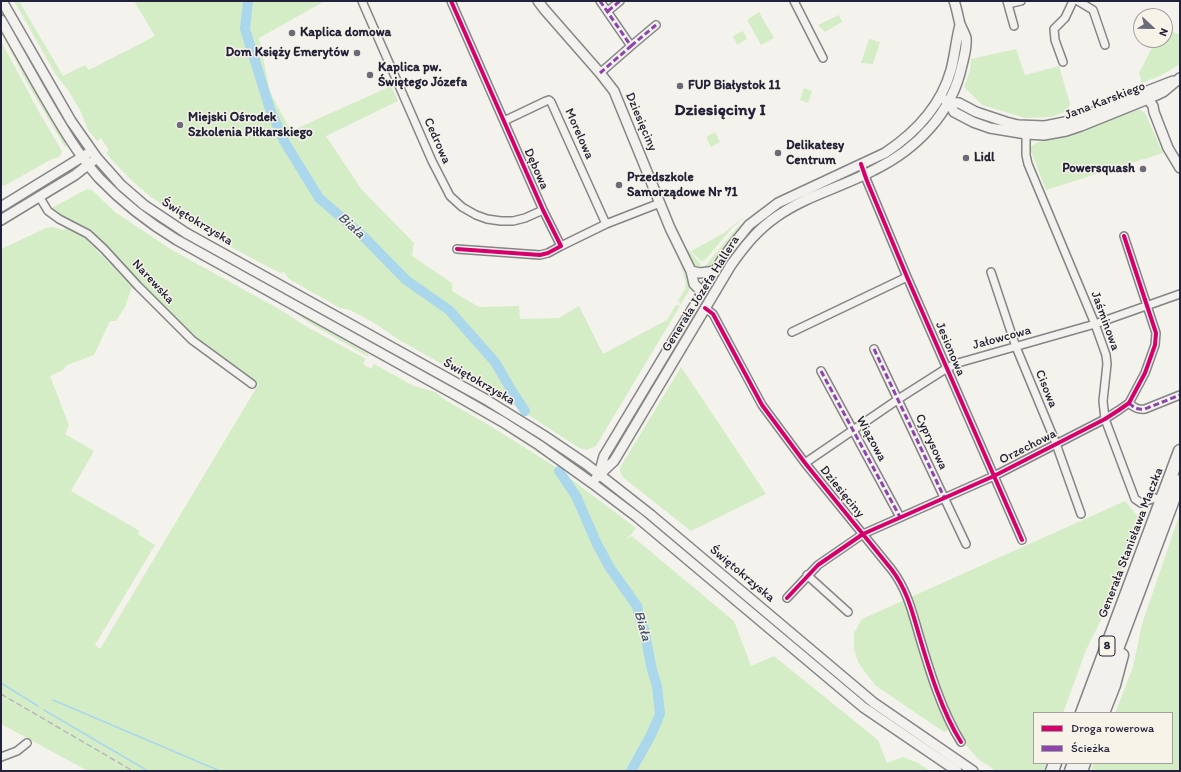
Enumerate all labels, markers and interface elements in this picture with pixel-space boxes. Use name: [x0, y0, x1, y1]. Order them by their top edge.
north arrow: [1133, 8, 1173, 48]
place label: Kaplica domowa: [300, 25, 391, 41]
text: N: [1156, 26, 1171, 38]
marker: Kaplica domowa: [287, 28, 297, 38]
place label: Dom Księży Emerytów: [226, 45, 349, 61]
marker: Dom Księży Emerytów: [352, 48, 362, 58]
place label: Kaplica pw. Świętego Józefa: [378, 60, 467, 91]
marker: Kaplica pw. Świętego Józefa: [365, 70, 375, 80]
place label: FUP Białystok 11: [688, 78, 781, 94]
street label: Jana Karskiego: [1062, 78, 1148, 124]
marker: FUP Białystok 11: [675, 81, 685, 91]
street label: Dziesięciny: [622, 90, 660, 154]
district label: Dziesięciny I: [674, 101, 766, 121]
street label: Morelowa: [561, 106, 597, 162]
place label: Miejski Ośrodek Szkolenia Piłkarskiego: [188, 110, 313, 141]
street label: Cedrowa: [420, 116, 454, 166]
marker: Miejski Ośrodek Szkolenia Piłkarskiego: [175, 120, 185, 130]
place label: Delikatesy Centrum: [786, 138, 844, 169]
street label: Dębowa: [520, 146, 552, 192]
marker: Delikatesy Centrum: [773, 148, 783, 158]
place label: Lidl: [974, 150, 995, 166]
marker: Lidl: [961, 153, 971, 163]
place label: Powersquash: [1062, 161, 1135, 177]
marker: Powersquash: [1138, 164, 1148, 174]
place label: Przedszkole Samorządowe Nr 71: [627, 170, 737, 201]
marker: Przedszkole Samorządowe Nr 71: [614, 180, 624, 190]
street label: Świętokrzyska: [159, 195, 235, 249]
water label: Biała: [334, 209, 368, 243]
street label: Generała Józefa Hallera: [659, 233, 743, 355]
street label: Narewska: [129, 257, 177, 307]
street label: Jaśminowa: [1087, 289, 1123, 353]
street label: Jesionowa: [932, 320, 968, 378]
street label: Jałowcowa: [971, 323, 1033, 353]
street label: Świętokrzyska: [440, 355, 518, 409]
street label: Cisowa: [1031, 368, 1061, 410]
street label: Cyprysowa: [911, 412, 951, 472]
street label: Wiązowa: [852, 414, 890, 464]
street label: Orzechowa: [997, 426, 1059, 468]
street label: Dziesięciny: [816, 463, 868, 521]
street label: Generała Stanisława Maczka: [1095, 466, 1167, 620]
street label: Świętokrzyska: [706, 542, 778, 606]
water label: Biała: [630, 609, 654, 643]
road number: 8: [1099, 636, 1115, 656]
legend: [1033, 712, 1173, 764]
text: Droga rowerowa: [1071, 721, 1154, 735]
text: Ścieżka: [1071, 741, 1110, 755]

